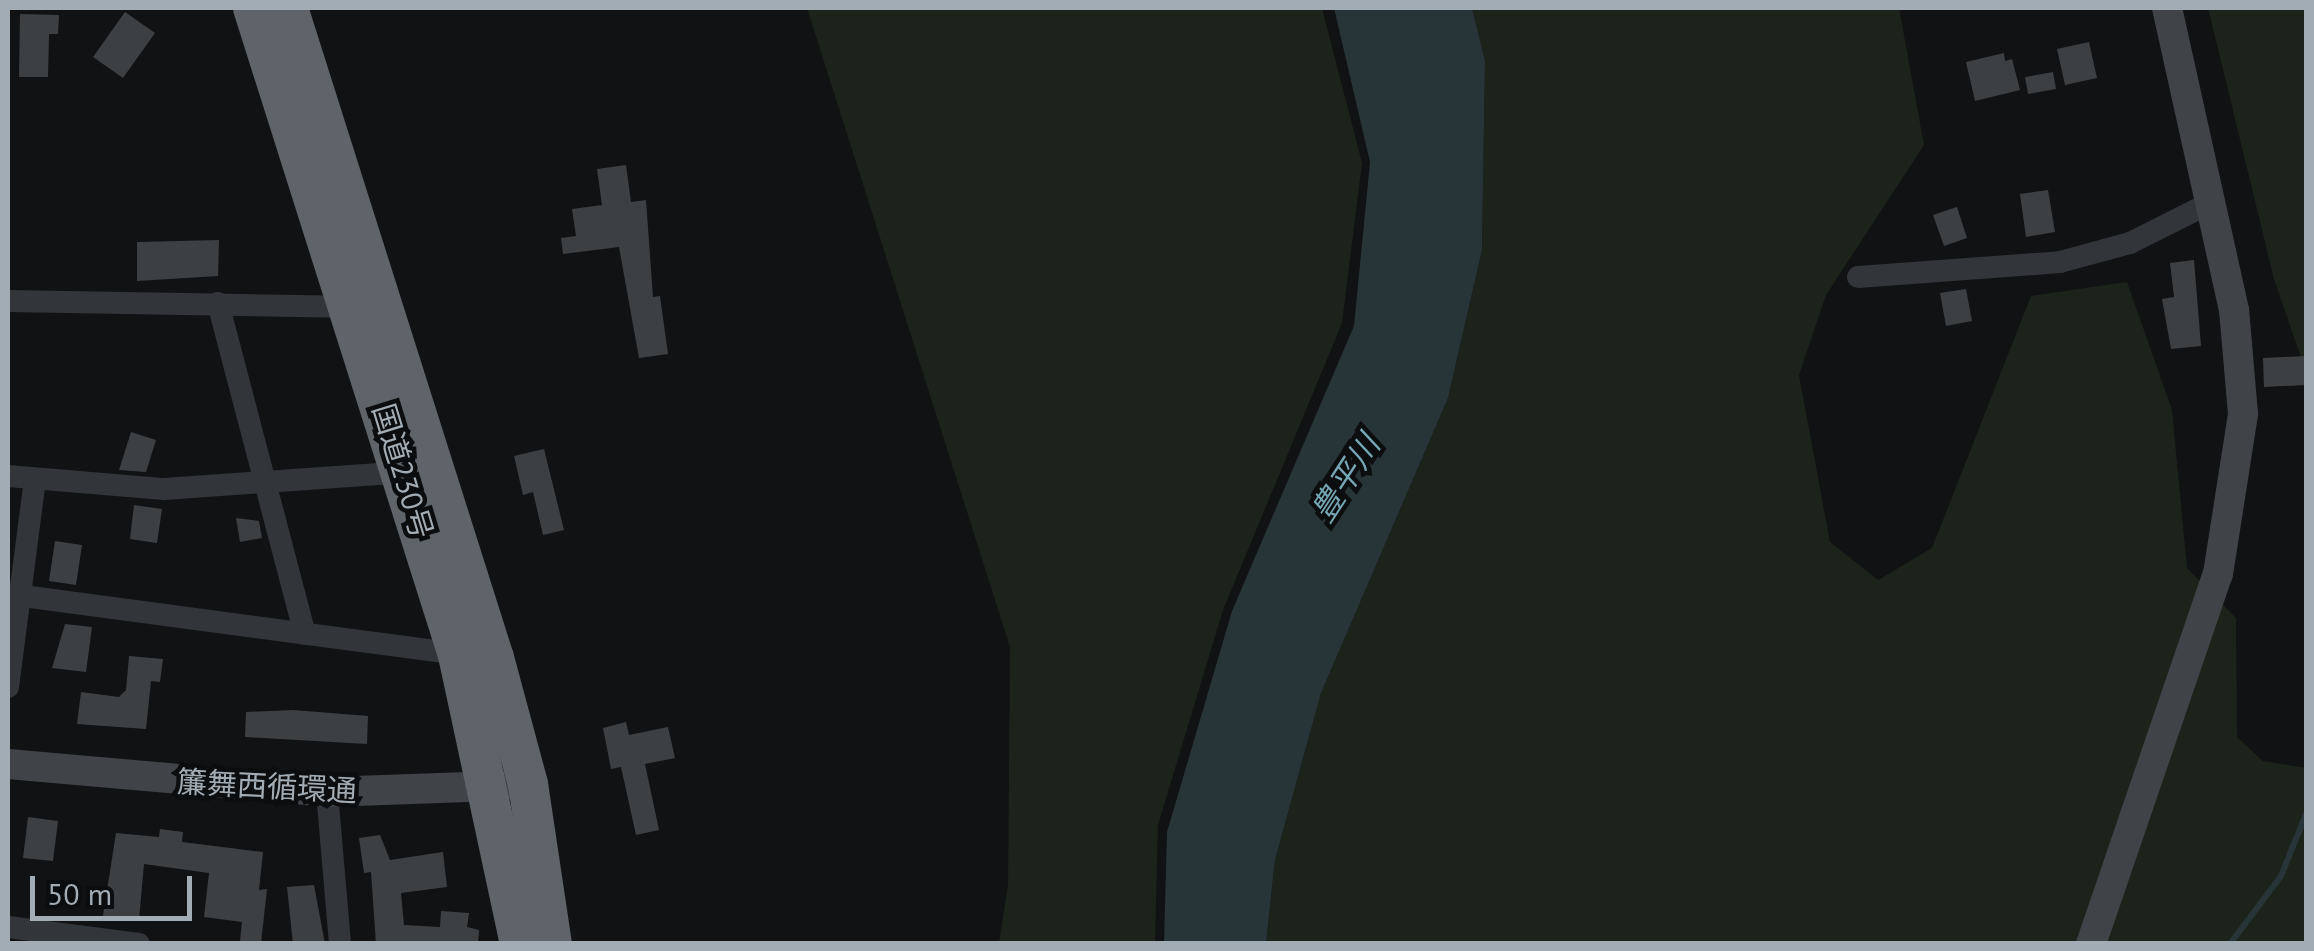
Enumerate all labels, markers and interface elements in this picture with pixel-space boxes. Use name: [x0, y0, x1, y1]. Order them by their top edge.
street label: 国道230号: [365, 399, 441, 543]
water label: 豊平川: [1303, 427, 1387, 529]
street label: 簾舞西循環通: [176, 763, 358, 809]
scale bar: [35, 856, 198, 918]
text: 50 m: [47, 874, 112, 913]

